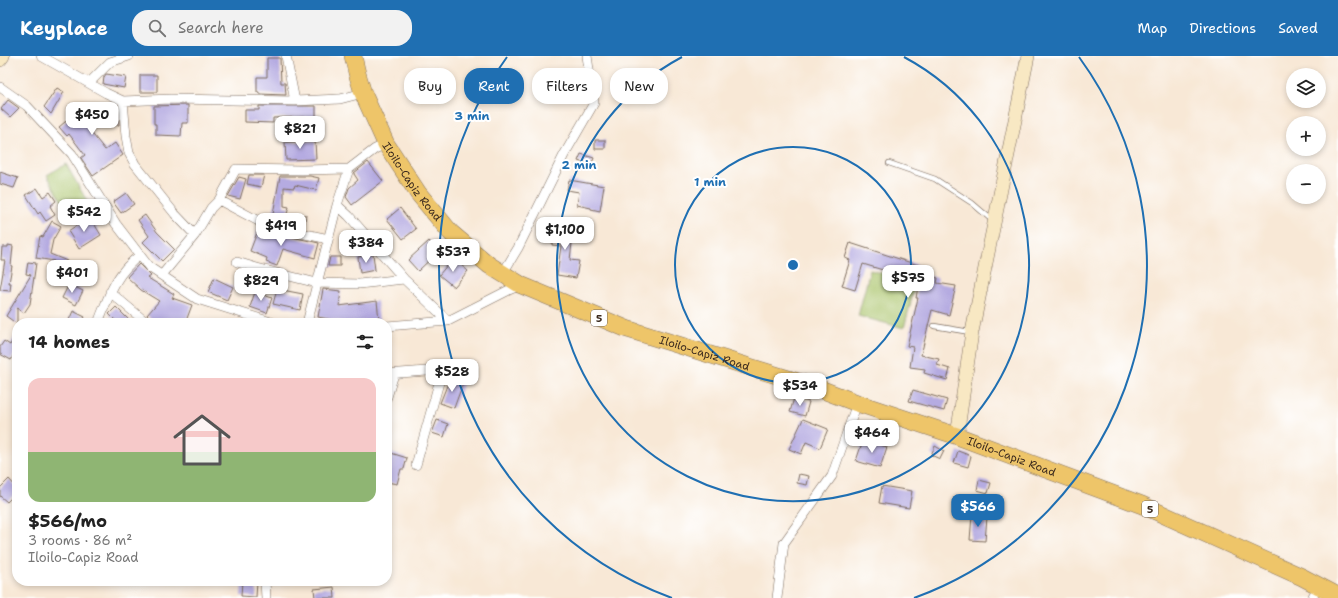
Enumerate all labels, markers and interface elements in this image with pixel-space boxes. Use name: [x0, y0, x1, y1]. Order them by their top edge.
search box: [132, 10, 412, 46]
text: Keyplace: [20, 16, 108, 41]
icon: search: [146, 17, 168, 39]
text: Search here: [178, 18, 264, 38]
text: Map: [1138, 19, 1168, 37]
text: Directions: [1190, 19, 1256, 37]
text: Saved: [1278, 19, 1318, 37]
chip: Buy: [404, 68, 456, 104]
chip: Rent: [464, 68, 524, 104]
chip: Filters: [532, 68, 602, 104]
chip: New: [610, 68, 668, 104]
map controls: [1286, 68, 1326, 204]
button: layers: [1286, 68, 1326, 108]
pin: $450: [68, 102, 116, 136]
text: $450: [75, 106, 109, 123]
text: 3 min: [455, 108, 490, 124]
pin: $821: [276, 116, 324, 150]
button: +: [1286, 116, 1326, 156]
text: $821: [284, 120, 316, 137]
street label: Iloilo-Capiz Road: [379, 139, 445, 224]
text: 2 min: [562, 157, 597, 173]
button: −: [1286, 164, 1326, 204]
text: 1 min: [694, 174, 726, 190]
pin: $542: [60, 199, 108, 233]
text: $542: [67, 203, 101, 220]
pin: $419: [257, 213, 305, 247]
text: $419: [265, 217, 297, 234]
pin: $1,100: [532, 217, 598, 251]
text: $1,100: [545, 221, 585, 238]
pin: $384: [342, 230, 390, 264]
text: $384: [348, 234, 384, 251]
pin: $537: [429, 239, 477, 273]
text: $537: [436, 243, 470, 260]
centre of rings: [786, 258, 800, 272]
pin: $401: [48, 260, 96, 294]
text: $401: [56, 264, 88, 281]
pin: $575: [884, 265, 932, 299]
pin: $829: [237, 268, 285, 302]
text: $575: [891, 269, 925, 286]
text: $829: [243, 272, 279, 289]
road number: 5: [591, 310, 607, 326]
text: 14 homes: [28, 331, 110, 353]
icon: filters: [354, 331, 376, 353]
street label: Iloilo-Capiz Road: [658, 332, 752, 374]
pin: $528: [428, 359, 476, 393]
text: $528: [435, 363, 469, 380]
pin: $534: [776, 373, 824, 407]
text: $534: [782, 377, 818, 394]
icon: home: [166, 404, 238, 476]
pin: $464: [848, 420, 896, 454]
text: $464: [854, 424, 890, 441]
street label: Iloilo-Capiz Road: [965, 433, 1058, 480]
pin: $566: [954, 494, 1002, 528]
text: $566: [960, 498, 996, 515]
road number: 5: [1142, 501, 1158, 517]
text: $566/mo: [28, 510, 107, 532]
text: 3 rooms · 86 m²: [28, 532, 132, 549]
text: Iloilo-Capiz Road: [28, 549, 139, 566]

